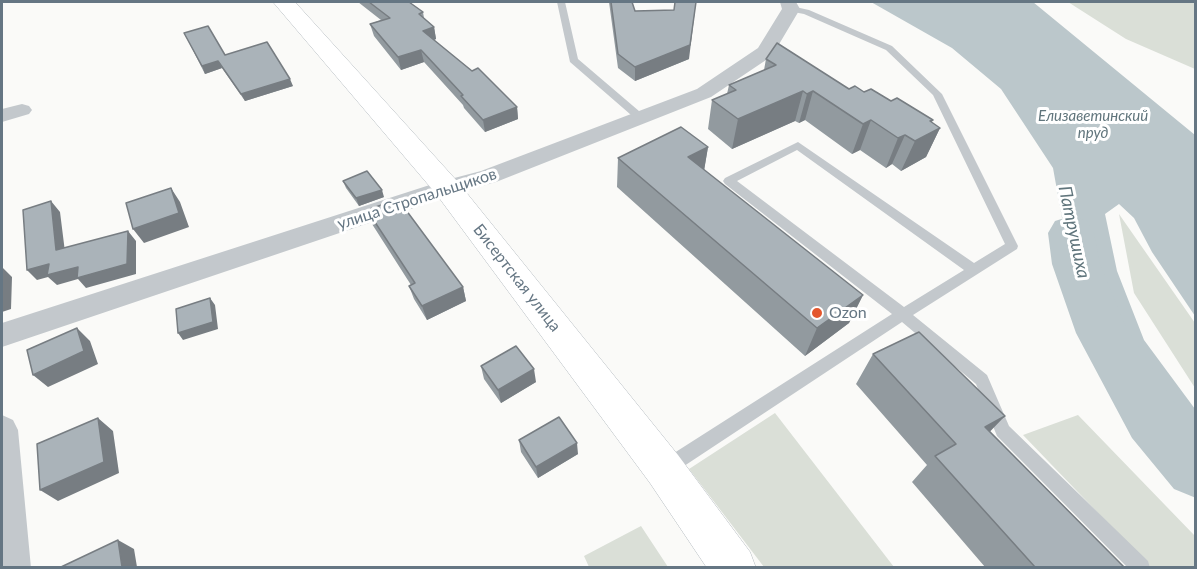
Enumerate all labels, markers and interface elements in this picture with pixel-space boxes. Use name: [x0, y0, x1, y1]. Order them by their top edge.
water label: Елизаветинский пруд: [1038, 107, 1148, 142]
street label: улица Стропальщиков: [335, 164, 499, 234]
water label: Патрушиха: [1054, 184, 1094, 280]
street label: Бисертская улица: [469, 220, 565, 336]
place label: Ozon: [829, 303, 867, 323]
marker: Ozon: [810, 306, 824, 320]

